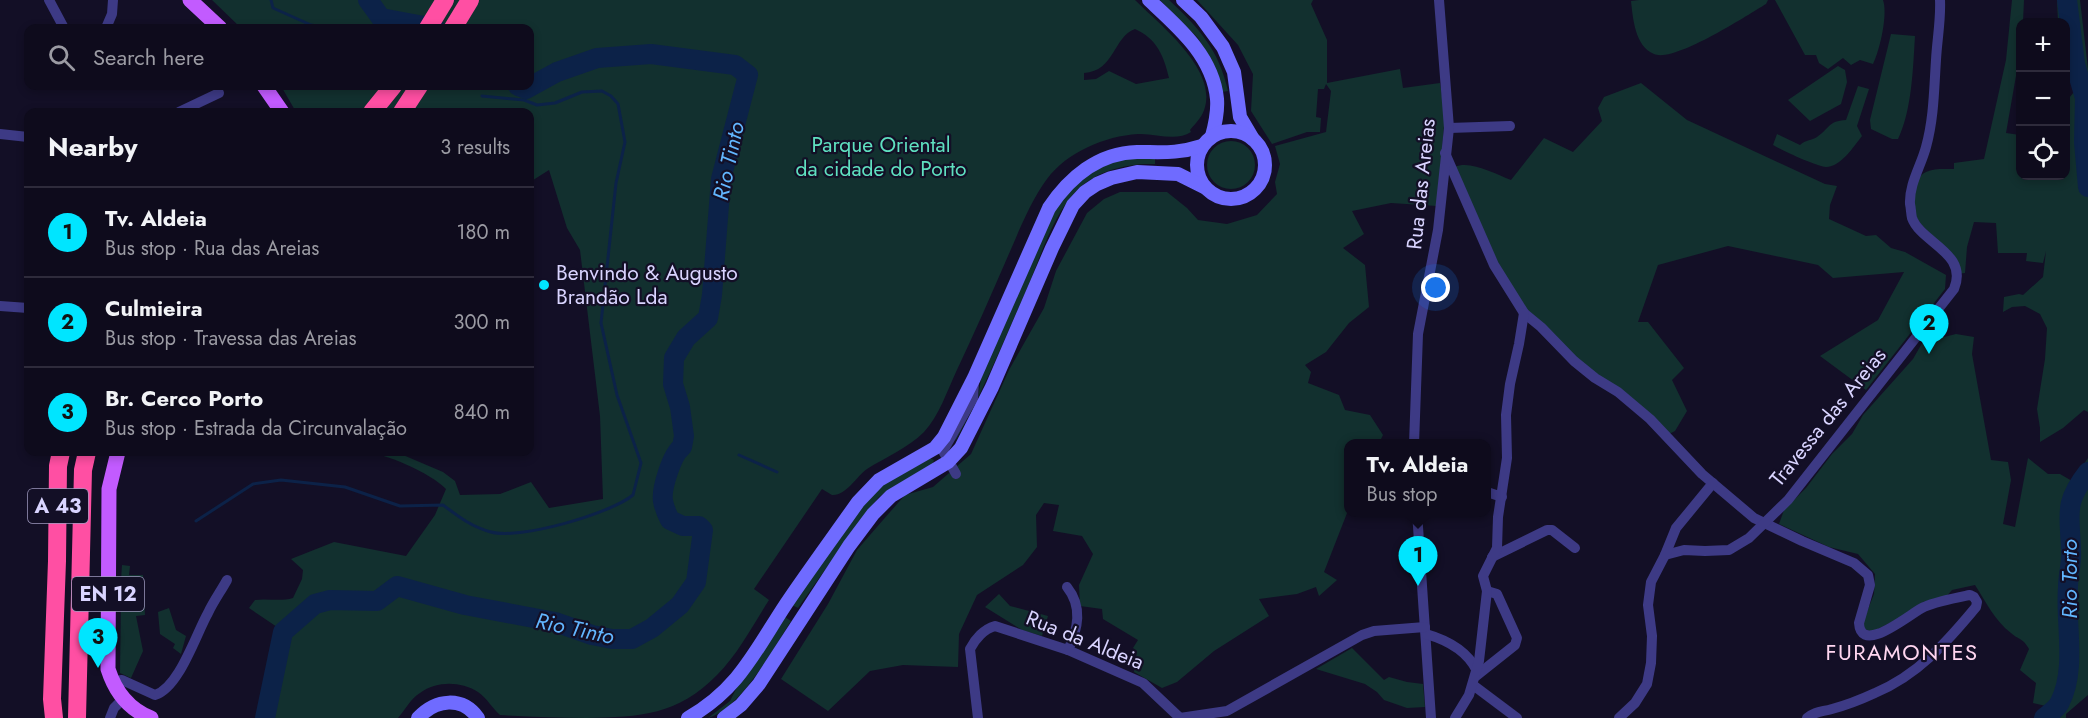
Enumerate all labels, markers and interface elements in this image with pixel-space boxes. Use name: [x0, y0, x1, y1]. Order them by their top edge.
map controls: [2016, 18, 2070, 180]
button: +: [2016, 18, 2070, 72]
search box: [24, 24, 534, 90]
icon: search: [45, 41, 78, 74]
text: Search here: [93, 41, 204, 73]
button: −: [2016, 72, 2070, 126]
street label: Rua das Areias: [1399, 117, 1443, 251]
water label: Rio Tinto: [704, 119, 752, 203]
button: locate: [2016, 126, 2070, 180]
text: Nearby: [48, 128, 137, 166]
park label: Parque Oriental da cidade do Porto: [796, 130, 966, 184]
text: 3 results: [440, 133, 510, 162]
text: Tv. Aldeia: [105, 202, 207, 234]
text: 1: [62, 218, 73, 247]
text: 180 m: [456, 218, 510, 247]
text: Bus stop · Rua das Areias: [105, 234, 319, 263]
place label: Benvindo & Augusto Brandão Lda: [556, 258, 738, 312]
your location: [1421, 273, 1450, 302]
marker: Benvindo & Augusto Brandão Lda: [537, 278, 551, 292]
text: Culmieira: [105, 292, 203, 324]
pin: 2: [1910, 304, 1948, 354]
text: 2: [61, 308, 74, 337]
text: 300 m: [453, 308, 510, 337]
text: Bus stop · Travessa das Areias: [105, 324, 357, 353]
street label: Travessa das Areias: [1763, 341, 1893, 493]
text: Br. Cerco Porto: [105, 382, 263, 414]
text: 3: [61, 398, 74, 427]
text: 840 m: [454, 398, 510, 427]
text: Bus stop · Estrada da Circunvalação: [105, 414, 407, 443]
popup: [1344, 439, 1491, 517]
text: Tv. Aldeia: [1367, 448, 1468, 480]
text: Bus stop: [1367, 480, 1437, 509]
road number: A 43: [28, 489, 88, 523]
pin: 1: [1398, 536, 1438, 586]
water label: Rio Torto: [2053, 539, 2085, 619]
road number: EN 12: [72, 577, 144, 611]
street label: Rua da Aldeia: [1022, 603, 1148, 677]
water label: Rio Tinto: [533, 604, 617, 652]
pin: 3: [78, 618, 118, 668]
district label: FURAMONTES: [1825, 636, 1979, 668]

